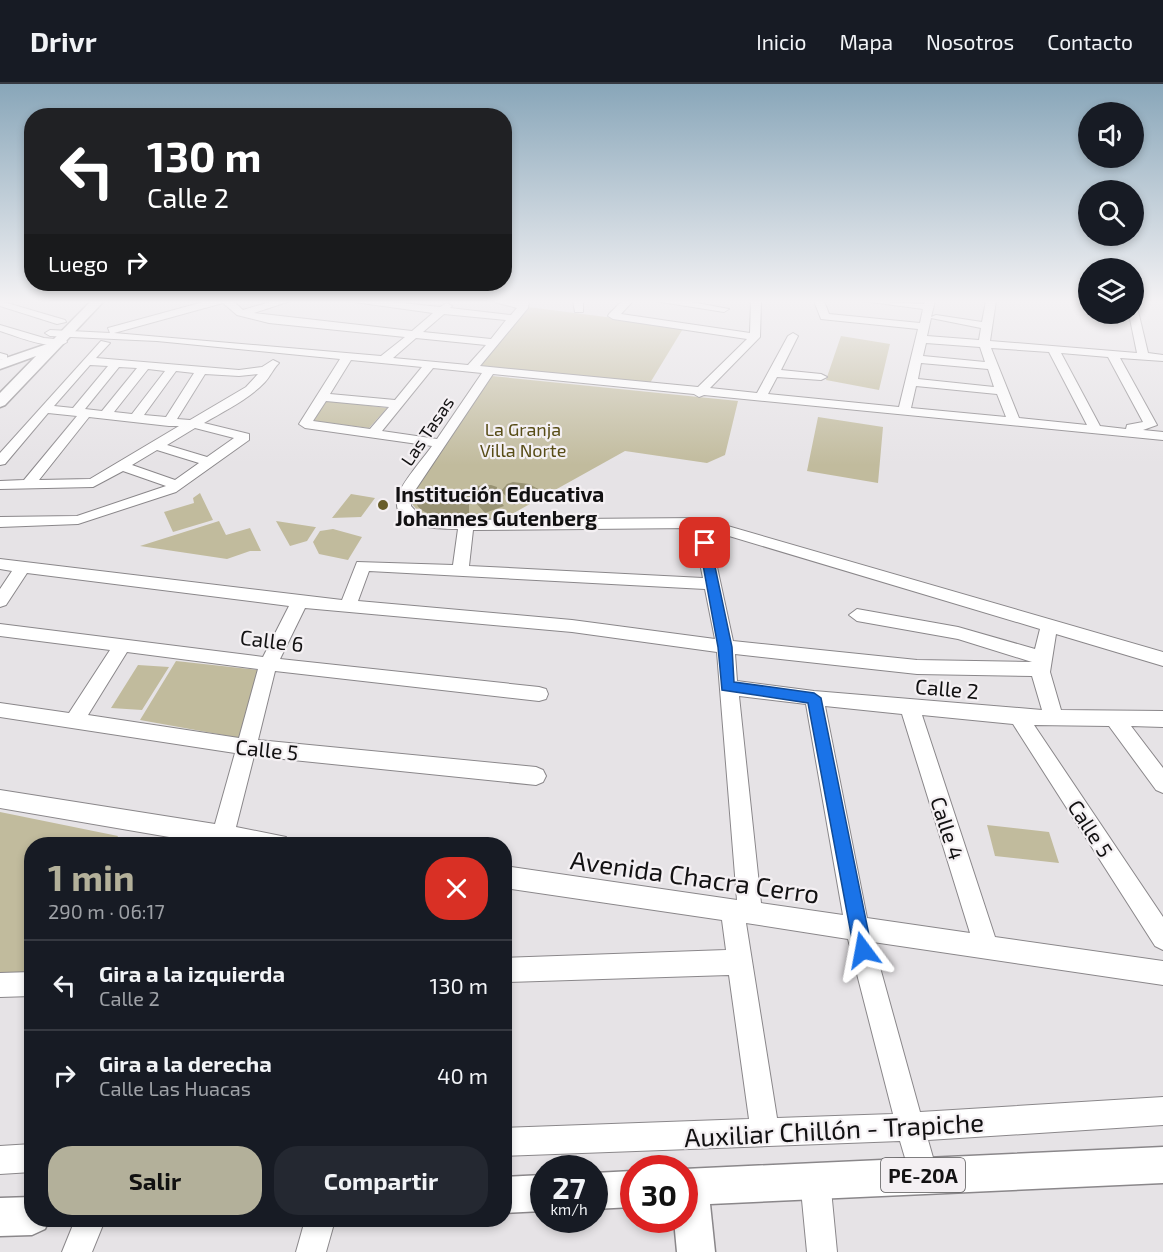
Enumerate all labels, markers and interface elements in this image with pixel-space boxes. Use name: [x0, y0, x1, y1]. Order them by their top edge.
text: Drivr: [30, 24, 97, 58]
text: Inicio: [756, 29, 806, 54]
text: Mapa: [839, 29, 893, 54]
text: Nosotros: [926, 29, 1014, 54]
text: Contacto: [1047, 29, 1133, 54]
map controls: [1078, 102, 1144, 324]
button: sound: [1078, 102, 1144, 168]
text: 130 m: [147, 130, 262, 180]
icon: left: [48, 132, 126, 210]
button: search: [1078, 180, 1144, 246]
text: Calle 2: [147, 181, 229, 213]
icon: right: [120, 246, 153, 279]
text: Luego: [48, 250, 108, 276]
button: layers: [1078, 258, 1144, 324]
street label: Las Tasas: [396, 392, 458, 470]
park label: La Granja Villa Norte: [480, 418, 566, 461]
place label: Institución Educativa Johannes Gutenberg: [395, 481, 604, 530]
marker: Institución Educativa Johannes Gutenberg: [376, 498, 390, 512]
pin: [679, 517, 730, 568]
icon: arrive: [688, 526, 721, 559]
street label: Calle 6: [239, 624, 305, 656]
street label: Calle 2: [914, 673, 980, 703]
street label: Calle 5: [234, 733, 300, 765]
street label: Calle 4: [926, 793, 970, 863]
street label: Calle 5: [1063, 795, 1119, 861]
street label: Avenida Chacra Cerro: [568, 843, 822, 909]
text: 1 min: [48, 855, 135, 898]
button: close: [425, 857, 488, 920]
text: 290 m · 06:17: [48, 899, 165, 923]
position arrow: [831, 918, 895, 982]
text: Gira a la izquierda: [99, 960, 285, 986]
icon: left: [48, 969, 81, 1002]
text: 130 m: [430, 972, 488, 998]
text: Calle 2: [99, 986, 160, 1010]
text: Gira a la derecha: [99, 1050, 272, 1076]
icon: right: [48, 1059, 81, 1092]
text: 40 m: [437, 1062, 488, 1088]
text: Calle Las Huacas: [99, 1076, 251, 1100]
street label: Auxiliar Chillón - Trapiche: [683, 1106, 985, 1152]
button: Salir: [48, 1146, 262, 1215]
button: Compartir: [274, 1146, 488, 1215]
speed limit sign: 30: [620, 1155, 698, 1233]
road number: PE-20A: [881, 1158, 965, 1192]
text: 27: [552, 1169, 586, 1205]
text: km/h: [550, 1200, 588, 1218]

